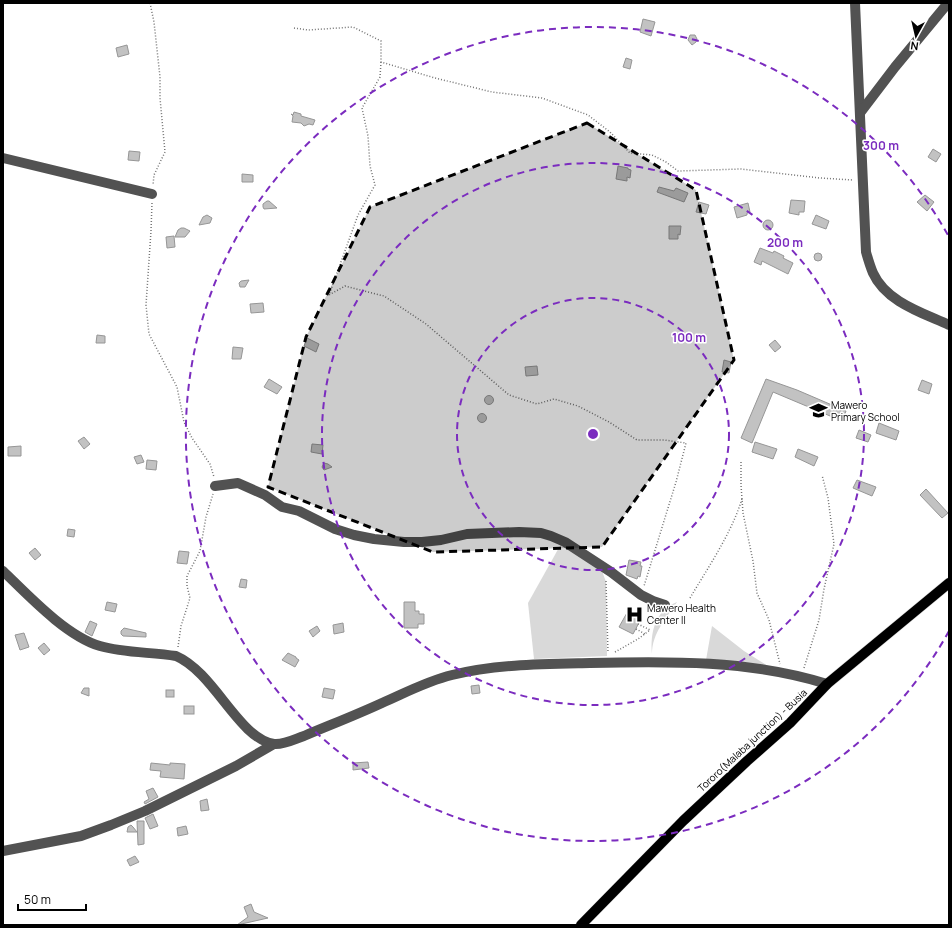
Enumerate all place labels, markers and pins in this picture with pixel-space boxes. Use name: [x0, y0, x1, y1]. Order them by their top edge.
place label: Mawero Primary School: [831, 398, 900, 424]
school or university icon: Mawero Primary School: [808, 401, 828, 421]
centre of rings: [586, 427, 600, 441]
place label: Mawero Health Center II: [647, 601, 716, 627]
hospital icon: Mawero Health Center II: [624, 604, 644, 624]

